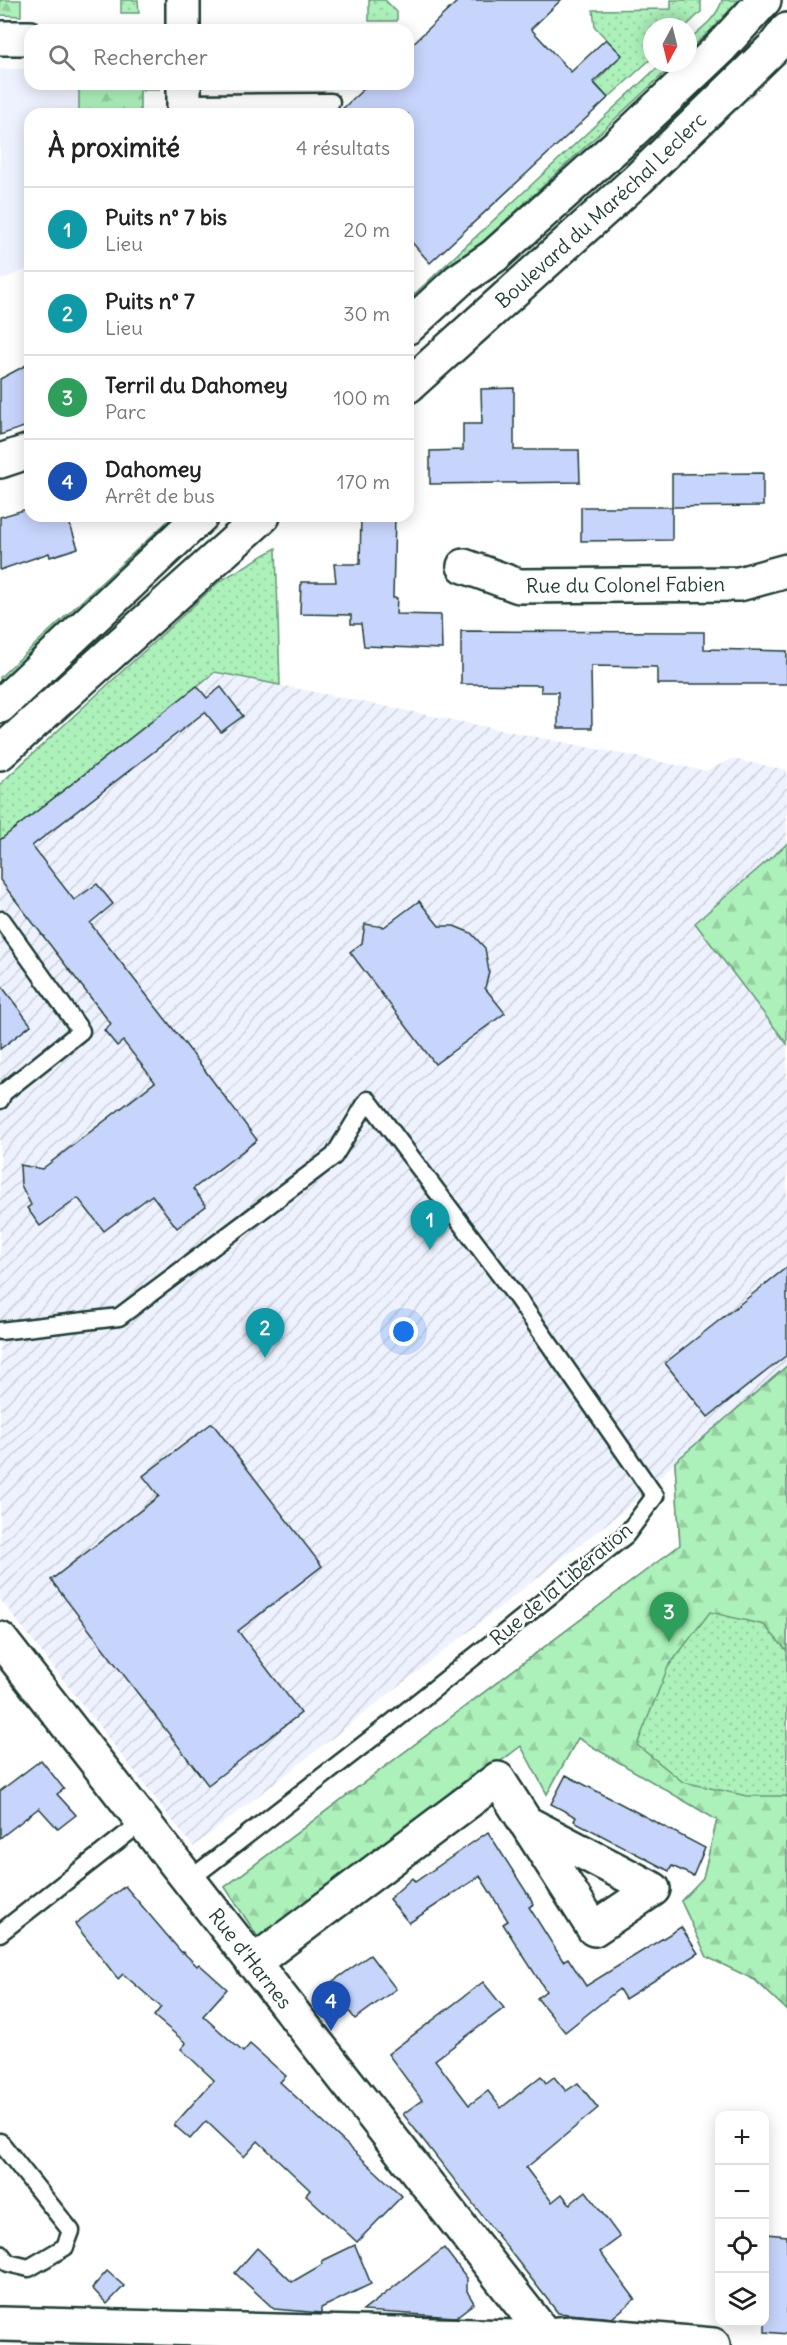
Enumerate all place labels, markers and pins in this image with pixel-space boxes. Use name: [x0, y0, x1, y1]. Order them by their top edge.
pin: 1: [410, 1200, 450, 1250]
pin: 2: [246, 1308, 284, 1358]
pin: 3: [650, 1592, 688, 1642]
pin: 4: [312, 1982, 350, 2031]

